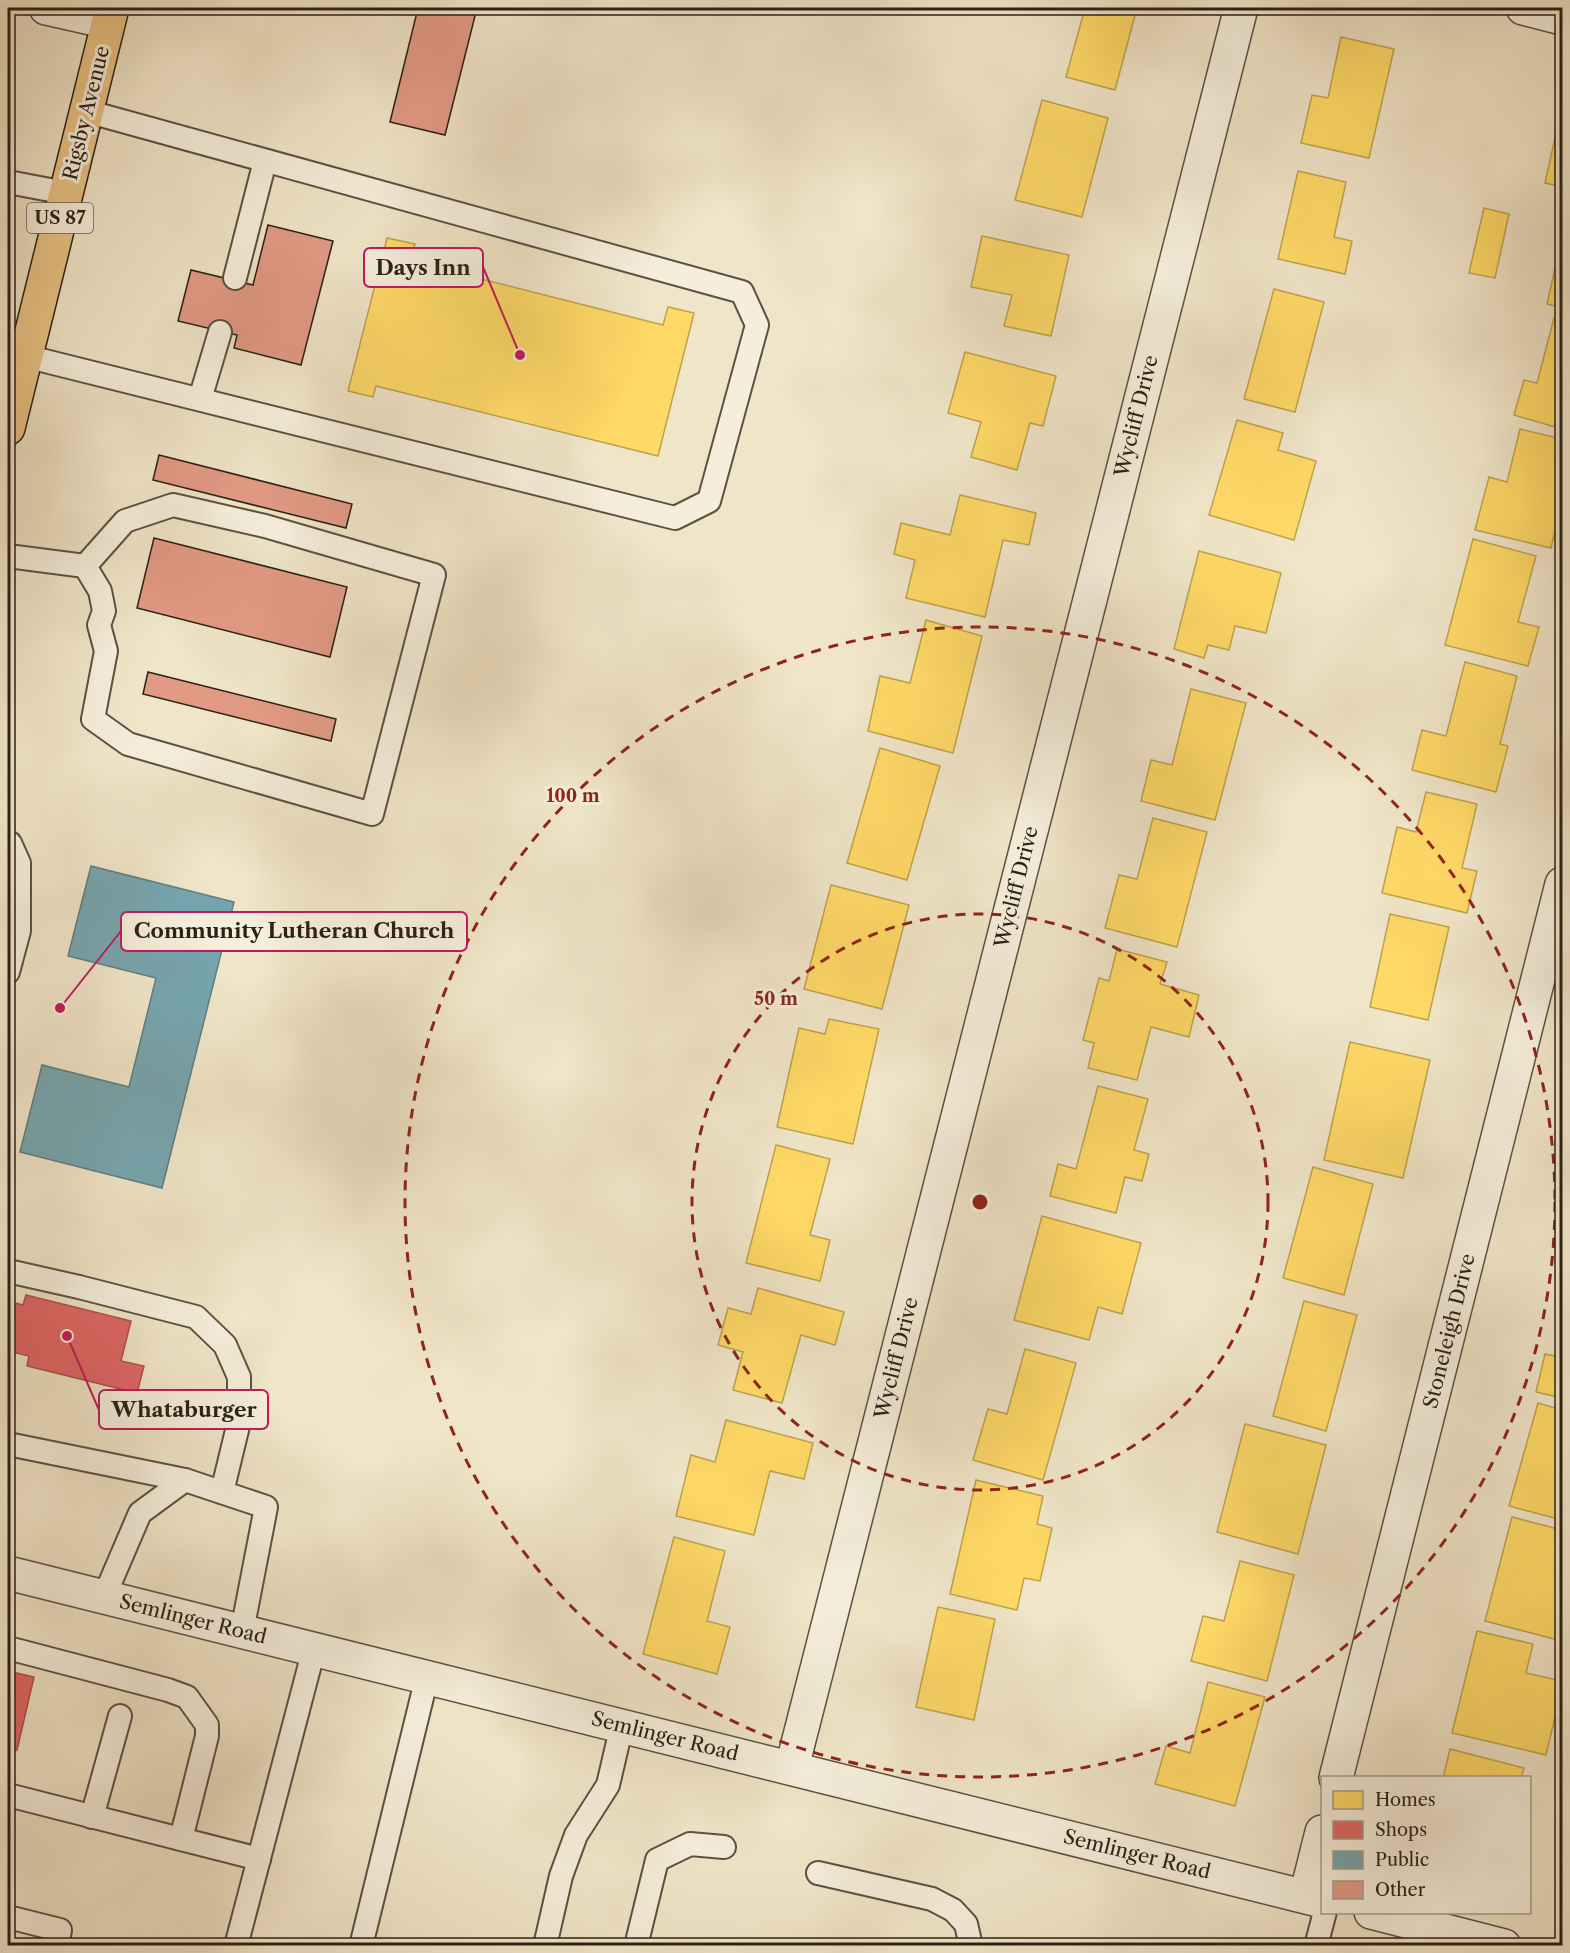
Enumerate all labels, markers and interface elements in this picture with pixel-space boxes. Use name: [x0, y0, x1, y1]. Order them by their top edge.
street label: Rigsby Avenue: [58, 43, 114, 183]
road number: US 87: [27, 203, 93, 233]
callout: Days Inn: [364, 248, 483, 287]
text: Days Inn: [375, 255, 471, 280]
street label: Wycliff Drive: [1109, 352, 1163, 481]
text: 100 m: [546, 785, 600, 807]
street label: Wycliff Drive: [989, 823, 1043, 952]
callout: Community Lutheran Church: [121, 912, 467, 951]
text: Community Lutheran Church: [134, 918, 455, 943]
text: 50 m: [754, 988, 798, 1010]
centre of rings: [970, 1192, 990, 1212]
street label: Stoneleigh Drive: [1418, 1251, 1480, 1411]
street label: Wycliff Drive: [869, 1294, 923, 1423]
callout: Whataburger: [99, 1390, 268, 1429]
text: Whataburger: [110, 1397, 258, 1422]
street label: Semlinger Road: [117, 1589, 269, 1649]
street label: Semlinger Road: [589, 1706, 741, 1766]
legend: [1321, 1776, 1531, 1914]
text: Homes: [1375, 1789, 1436, 1811]
text: Shops: [1375, 1819, 1427, 1841]
street label: Semlinger Road: [1061, 1824, 1213, 1884]
text: Public: [1375, 1849, 1429, 1871]
text: Other: [1375, 1879, 1426, 1901]

